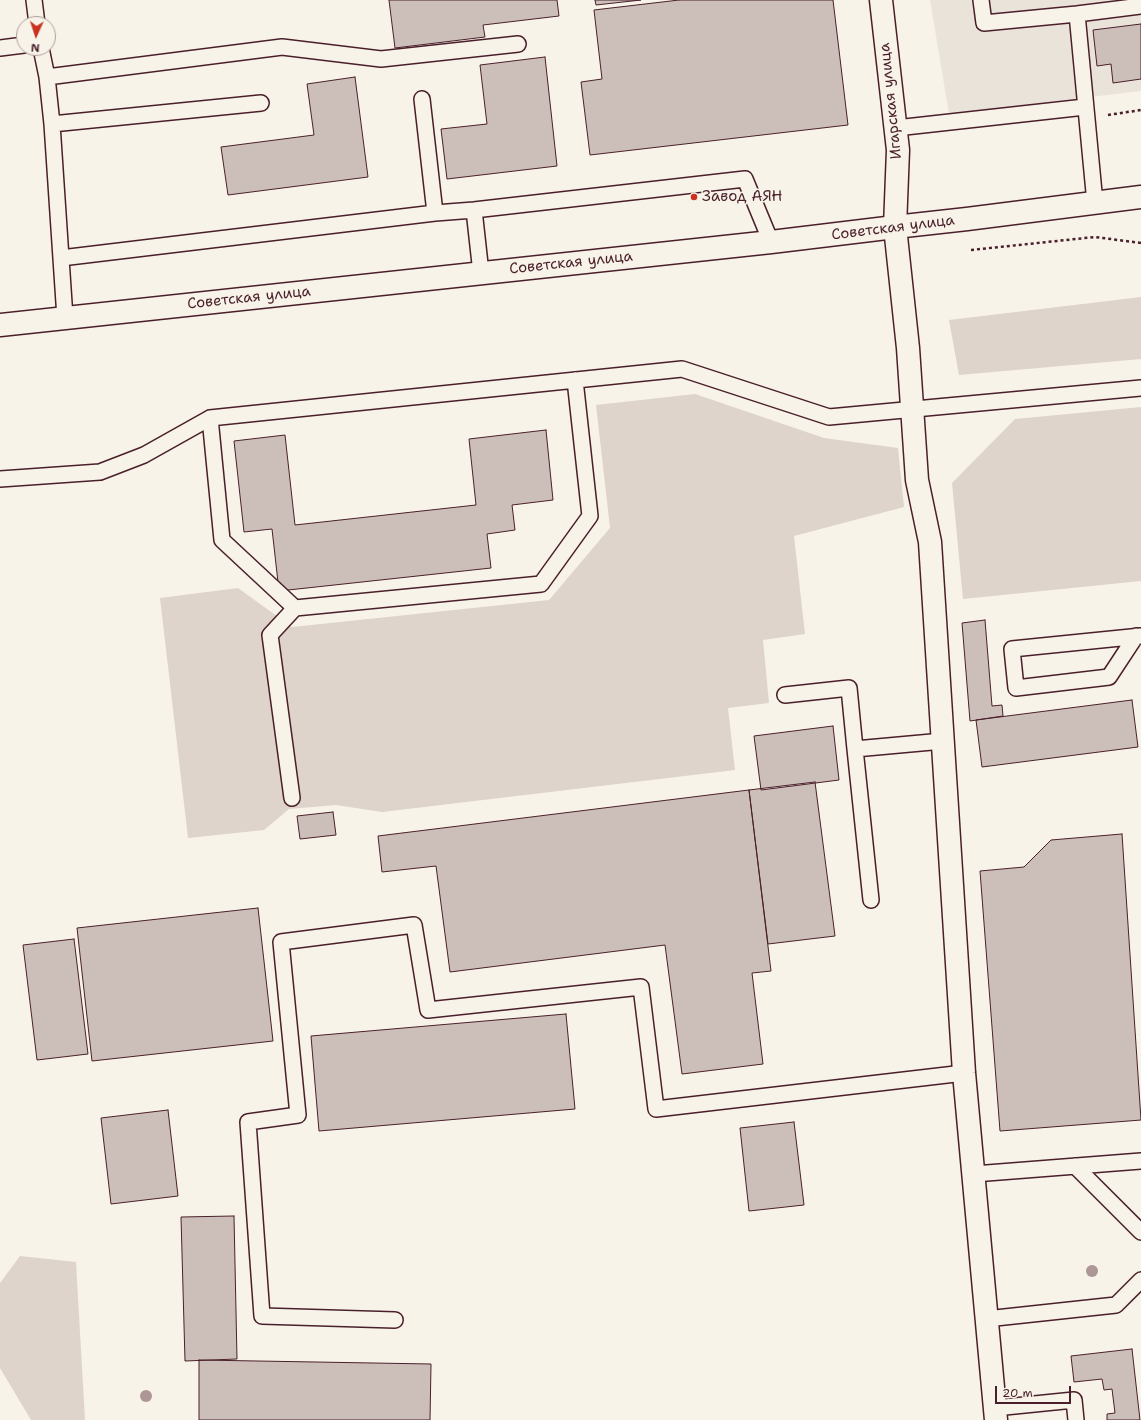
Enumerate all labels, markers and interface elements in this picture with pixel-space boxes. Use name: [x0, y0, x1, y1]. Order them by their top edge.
north arrow: [16, 16, 56, 56]
text: N: [31, 40, 40, 55]
street label: Игарская улица: [876, 42, 906, 160]
place label: Завод АЯН: [702, 188, 782, 206]
marker: Завод АЯН: [689, 192, 699, 202]
street label: Советская улица: [830, 212, 956, 244]
street label: Советская улица: [508, 248, 634, 278]
street label: Советская улица: [186, 283, 312, 313]
scale bar: [997, 1378, 1073, 1404]
text: 20 m: [1002, 1385, 1033, 1401]

